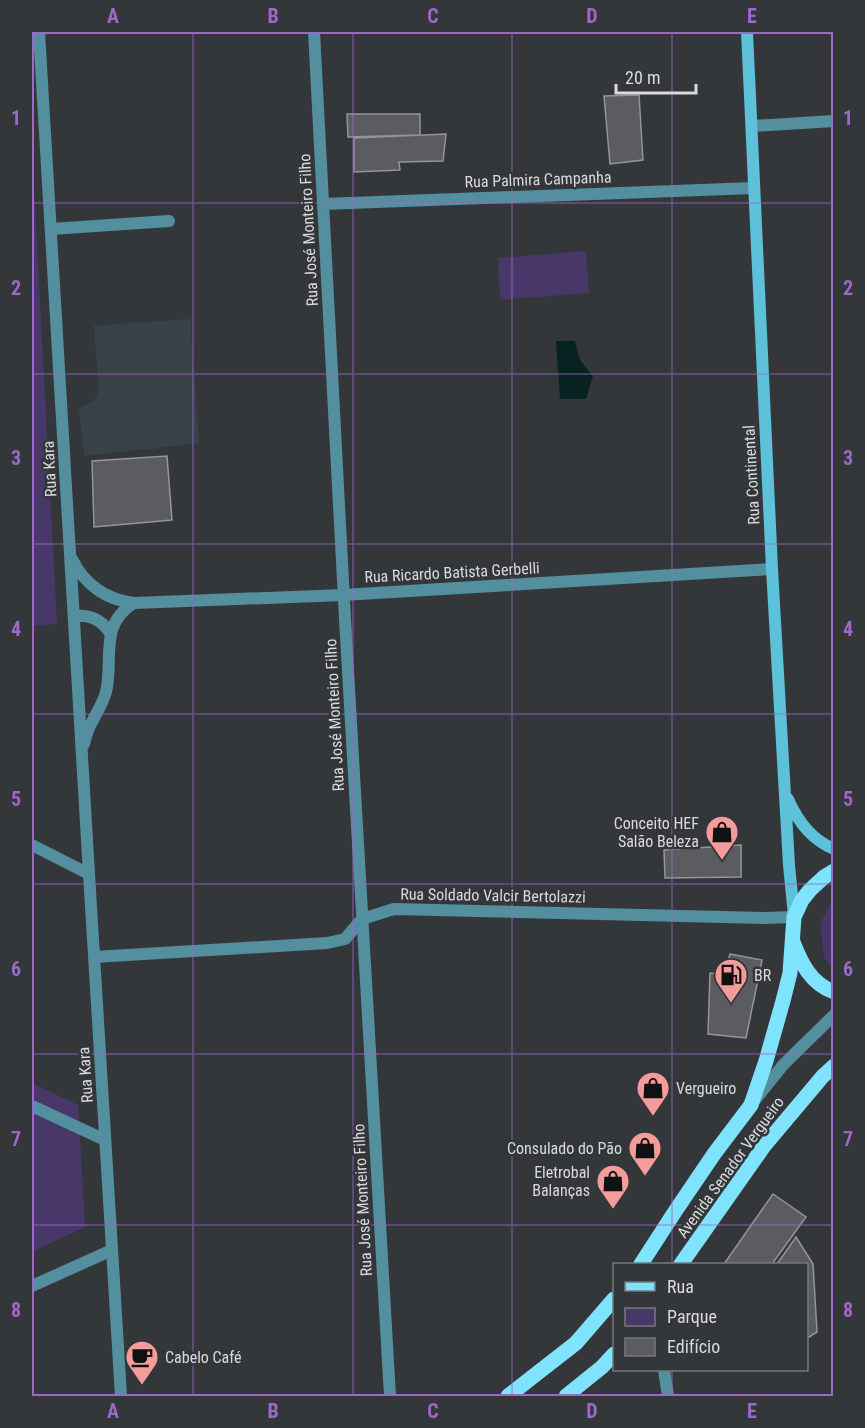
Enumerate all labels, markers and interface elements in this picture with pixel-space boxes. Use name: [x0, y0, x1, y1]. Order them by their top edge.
text: A: [107, 4, 119, 28]
text: B: [267, 4, 279, 28]
text: C: [427, 4, 439, 28]
text: D: [586, 4, 598, 28]
text: E: [747, 4, 757, 28]
scale bar: [616, 57, 696, 95]
text: 20 m: [625, 67, 660, 88]
text: 1: [11, 106, 21, 130]
text: 1: [843, 106, 853, 130]
street label: Rua José Monteiro Filho: [295, 153, 322, 307]
street label: Rua Palmira Campanha: [464, 167, 612, 192]
text: 2: [11, 276, 21, 300]
text: 2: [843, 276, 853, 300]
street label: Rua Continental: [739, 425, 764, 525]
street label: Rua Kara: [39, 440, 60, 498]
text: 3: [11, 446, 21, 470]
text: 3: [843, 446, 853, 470]
street label: Rua Ricardo Batista Gerbelli: [364, 558, 540, 587]
text: 4: [11, 617, 21, 641]
text: 4: [843, 617, 853, 641]
street label: Rua José Monteiro Filho: [321, 638, 348, 792]
text: 5: [11, 787, 21, 811]
text: 5: [843, 787, 853, 811]
place label: Conceito HEF Salão Beleza: [614, 814, 699, 851]
shop icon: Conceito HEF Salão Beleza: [704, 814, 740, 861]
street label: Rua Soldado Valcir Bertolazzi: [400, 884, 586, 907]
text: 6: [11, 957, 21, 981]
fuel station icon: BR: [713, 957, 749, 1004]
text: 6: [843, 957, 853, 981]
place label: BR: [754, 966, 772, 985]
street label: Rua Kara: [74, 1046, 97, 1104]
shop icon: Vergueiro: [635, 1070, 671, 1117]
place label: Vergueiro: [676, 1079, 736, 1098]
street label: Avenida Senador Vergueiro: [673, 1093, 788, 1242]
street label: Rua José Monteiro Filho: [349, 1123, 376, 1277]
text: 7: [11, 1127, 21, 1151]
text: 7: [843, 1127, 853, 1151]
shop icon: Consulado do Pão: [627, 1130, 663, 1177]
place label: Consulado do Pão: [507, 1139, 622, 1158]
place label: Eletrobal Balanças: [532, 1163, 590, 1200]
shop icon: Eletrobal Balanças: [595, 1163, 631, 1210]
legend: [613, 1263, 808, 1371]
text: Rua: [667, 1276, 694, 1297]
text: 8: [11, 1298, 21, 1322]
text: 8: [843, 1298, 853, 1322]
text: Parque: [667, 1306, 717, 1327]
text: Edifício: [667, 1336, 720, 1357]
cafe icon: Cabelo Café: [124, 1339, 160, 1386]
place label: Cabelo Café: [165, 1348, 242, 1367]
text: A: [107, 1399, 119, 1423]
text: B: [267, 1399, 279, 1423]
text: C: [427, 1399, 439, 1423]
text: D: [586, 1399, 598, 1423]
text: E: [747, 1399, 757, 1423]

